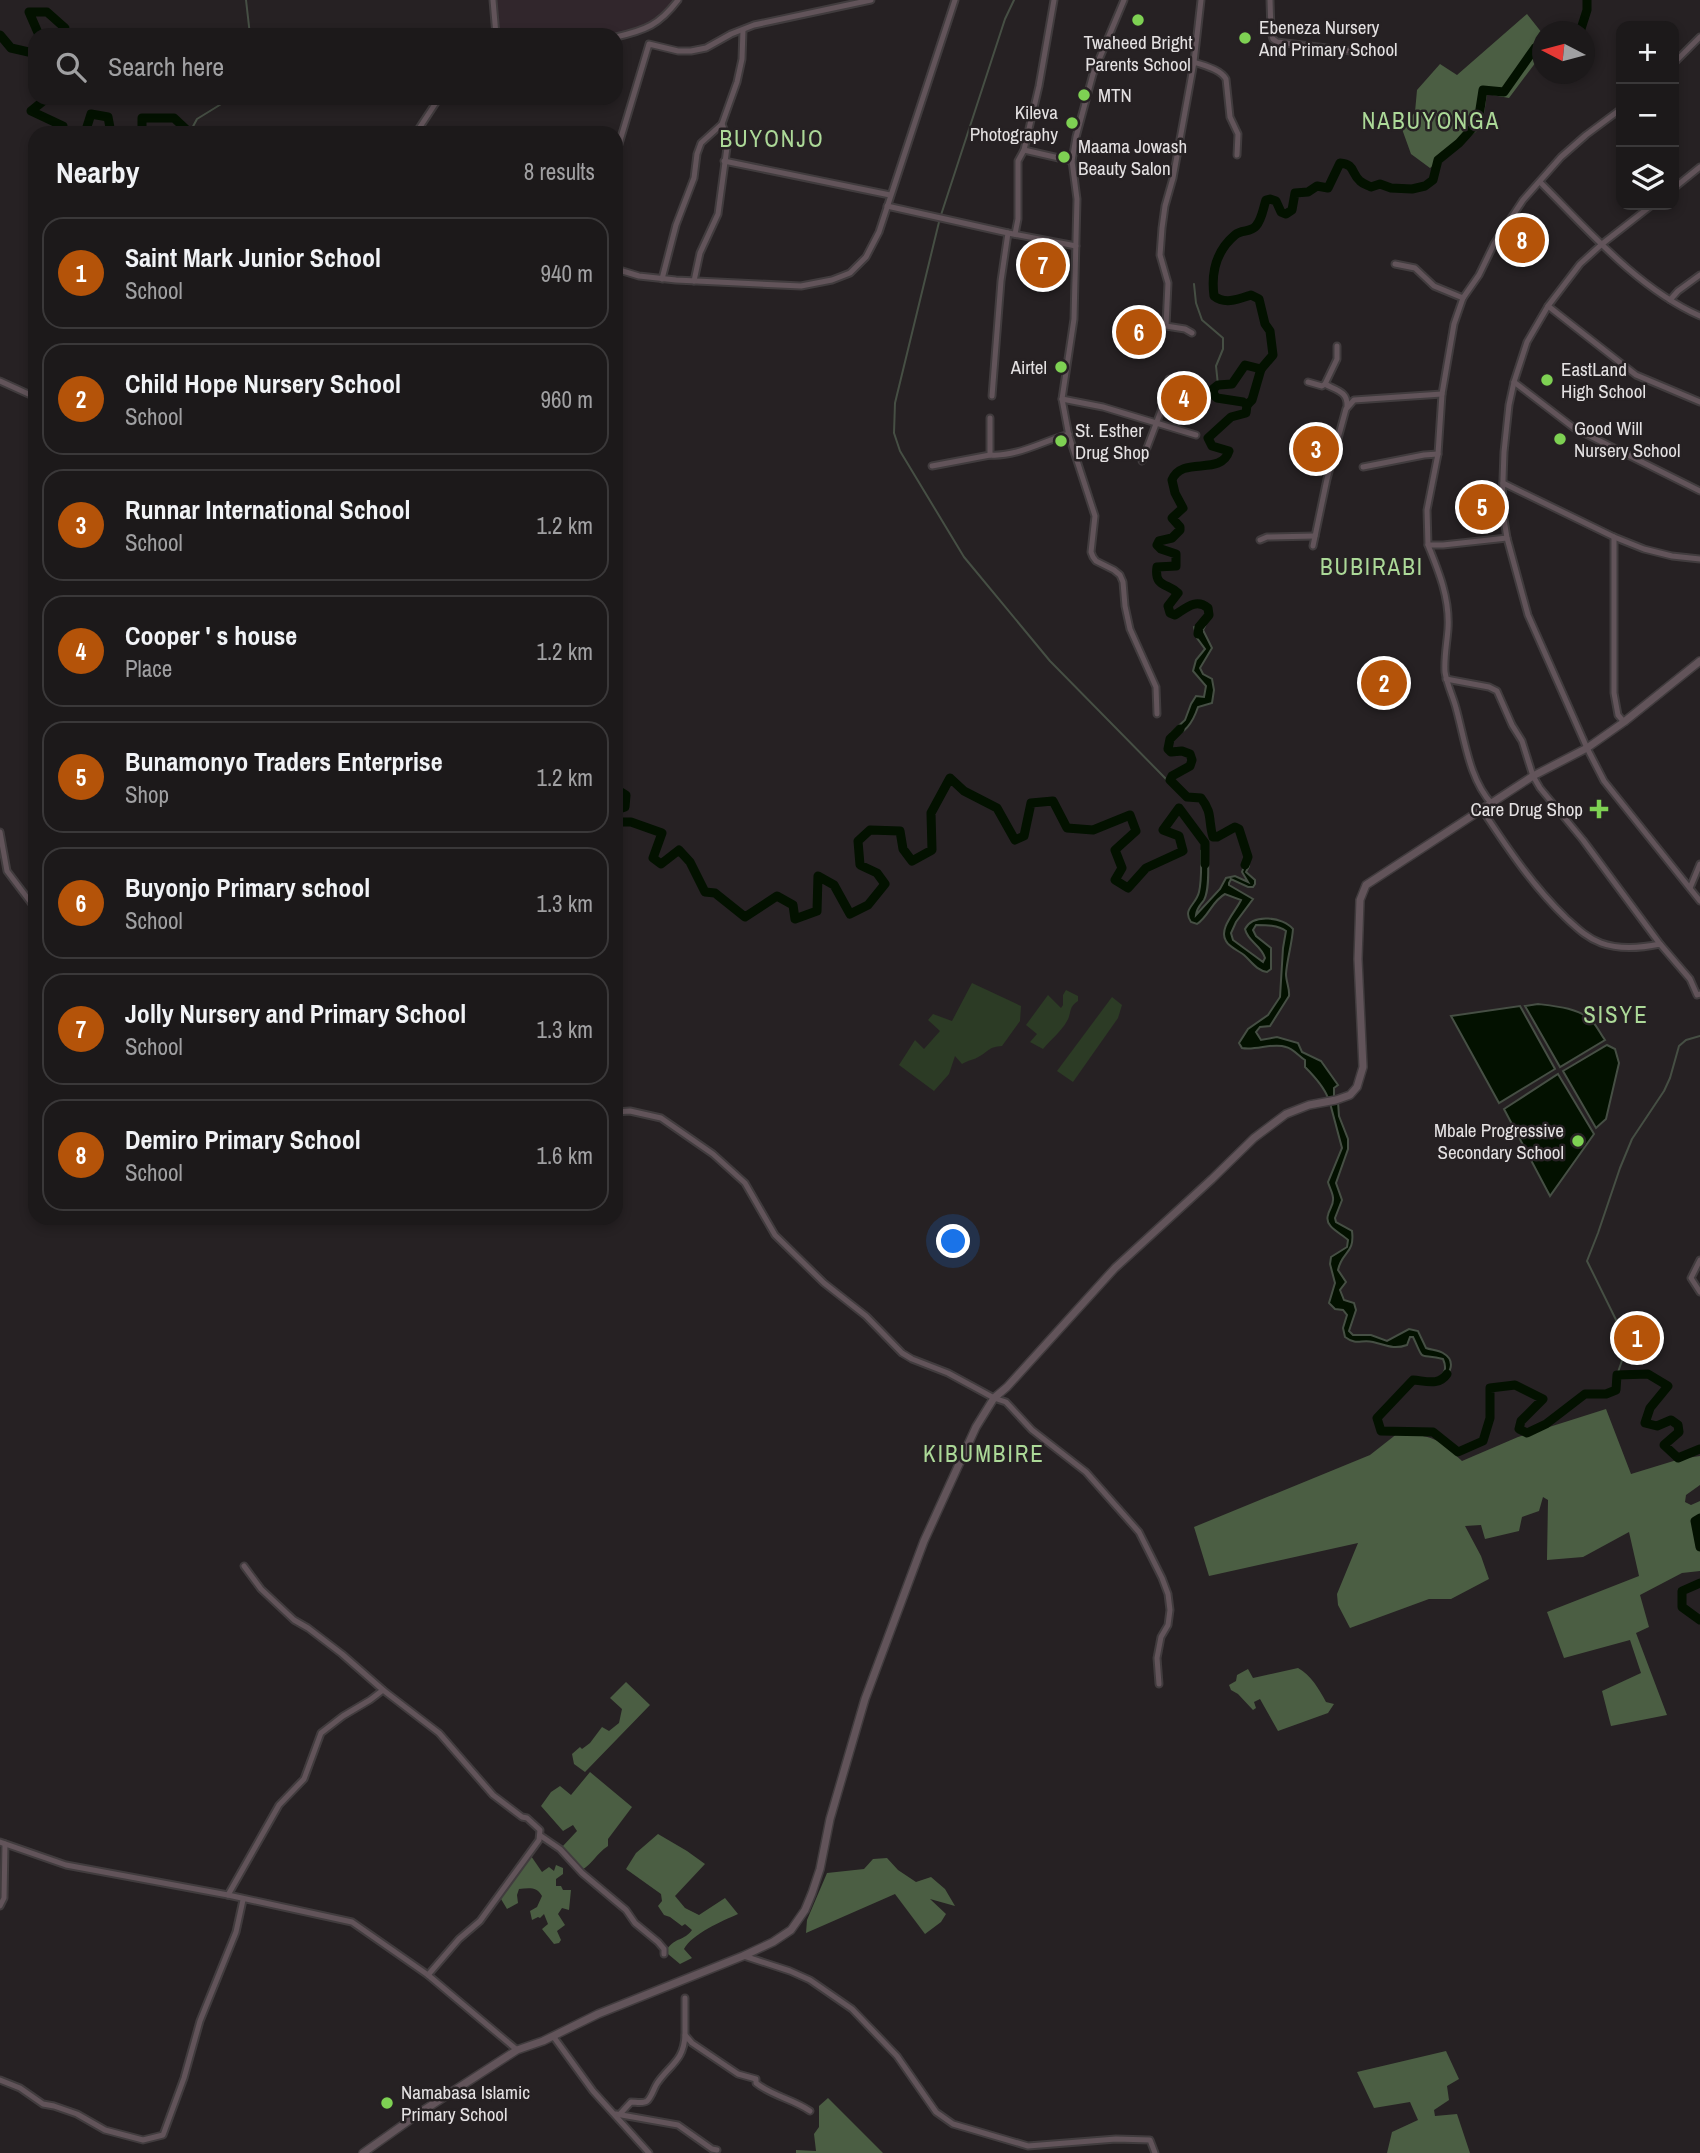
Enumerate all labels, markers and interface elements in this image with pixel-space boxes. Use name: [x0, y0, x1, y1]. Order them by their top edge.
marker: Twaheed Bright Parents School: [1130, 12, 1146, 28]
place label: Ebeneza Nursery And Primary School: [1258, 14, 1398, 62]
north arrow: [1532, 21, 1595, 84]
map controls: [1616, 21, 1679, 210]
button: +: [1616, 21, 1679, 84]
search box: [28, 28, 623, 105]
place label: Twaheed Bright Parents School: [1083, 29, 1193, 77]
marker: Ebeneza Nursery And Primary School: [1237, 30, 1253, 46]
icon: search: [52, 48, 90, 86]
text: Search here: [108, 49, 224, 84]
place label: MTN: [1098, 82, 1132, 108]
button: −: [1616, 84, 1679, 147]
marker: MTN: [1076, 87, 1092, 103]
place label: Kileva Photography: [970, 99, 1058, 147]
district label: NABUYONGA: [1362, 105, 1500, 136]
marker: Kileva Photography: [1064, 115, 1080, 131]
district label: BUYONJO: [719, 123, 825, 154]
place label: Maama Jowash Beauty Salon: [1078, 133, 1187, 181]
button: layers: [1616, 147, 1679, 210]
marker: Maama Jowash Beauty Salon: [1056, 149, 1072, 165]
text: Nearby: [56, 152, 139, 192]
text: 8 results: [524, 156, 595, 187]
pin: 8: [1499, 214, 1545, 266]
pin: 7: [1020, 239, 1066, 291]
text: Saint Mark Junior School: [125, 240, 381, 275]
text: 1: [76, 258, 86, 289]
text: 940 m: [541, 258, 593, 289]
text: School: [125, 275, 183, 306]
pin: 6: [1116, 306, 1162, 358]
place label: Airtel: [1010, 354, 1047, 380]
place label: EastLand High School: [1561, 356, 1646, 404]
marker: Airtel: [1053, 359, 1069, 375]
text: Child Hope Nursery School: [125, 366, 401, 401]
pin: 4: [1161, 372, 1207, 424]
marker: EastLand High School: [1539, 372, 1555, 388]
text: 2: [76, 384, 86, 415]
text: 960 m: [541, 384, 593, 415]
text: School: [125, 401, 183, 432]
place label: Good Will Nursery School: [1574, 415, 1681, 463]
place label: St. Esther Drug Shop: [1075, 417, 1149, 465]
pin: 3: [1293, 423, 1339, 475]
marker: Good Will Nursery School: [1552, 431, 1568, 447]
marker: St. Esther Drug Shop: [1053, 433, 1069, 449]
pin: 5: [1459, 481, 1505, 533]
text: Runnar International School: [125, 492, 411, 527]
text: 3: [76, 510, 86, 541]
text: 1.2 km: [536, 510, 593, 541]
text: School: [125, 527, 183, 558]
district label: BUBIRABI: [1320, 551, 1424, 582]
text: Cooper ' s house: [125, 618, 297, 653]
text: 4: [76, 636, 86, 667]
text: 1.2 km: [536, 636, 593, 667]
text: Place: [125, 653, 172, 684]
pin: 2: [1361, 657, 1407, 709]
text: Bunamonyo Traders Enterprise: [125, 744, 443, 779]
text: 5: [76, 762, 86, 793]
text: 1.2 km: [536, 762, 593, 793]
text: Shop: [125, 779, 169, 810]
place label: Care Drug Shop: [1470, 796, 1583, 822]
marker: Care Drug Shop: [1589, 799, 1609, 819]
text: Buyonjo Primary school: [125, 870, 370, 905]
text: 6: [76, 888, 86, 919]
text: 1.3 km: [536, 888, 593, 919]
text: School: [125, 905, 183, 936]
text: Jolly Nursery and Primary School: [125, 996, 466, 1031]
district label: SISYE: [1583, 999, 1649, 1030]
text: 7: [76, 1014, 86, 1045]
text: 1.3 km: [536, 1014, 593, 1045]
text: School: [125, 1031, 183, 1062]
place label: Mbale Progressive Secondary School: [1434, 1117, 1564, 1165]
text: Demiro Primary School: [125, 1122, 361, 1157]
marker: Mbale Progressive Secondary School: [1570, 1133, 1586, 1149]
text: 8: [76, 1140, 86, 1171]
text: 1.6 km: [536, 1140, 593, 1171]
text: School: [125, 1157, 183, 1188]
your location: [936, 1224, 970, 1258]
pin: 1: [1614, 1312, 1660, 1364]
district label: KIBUMBIRE: [923, 1438, 1045, 1469]
place label: Namabasa Islamic Primary School: [401, 2079, 530, 2127]
marker: Namabasa Islamic Primary School: [379, 2095, 395, 2111]

